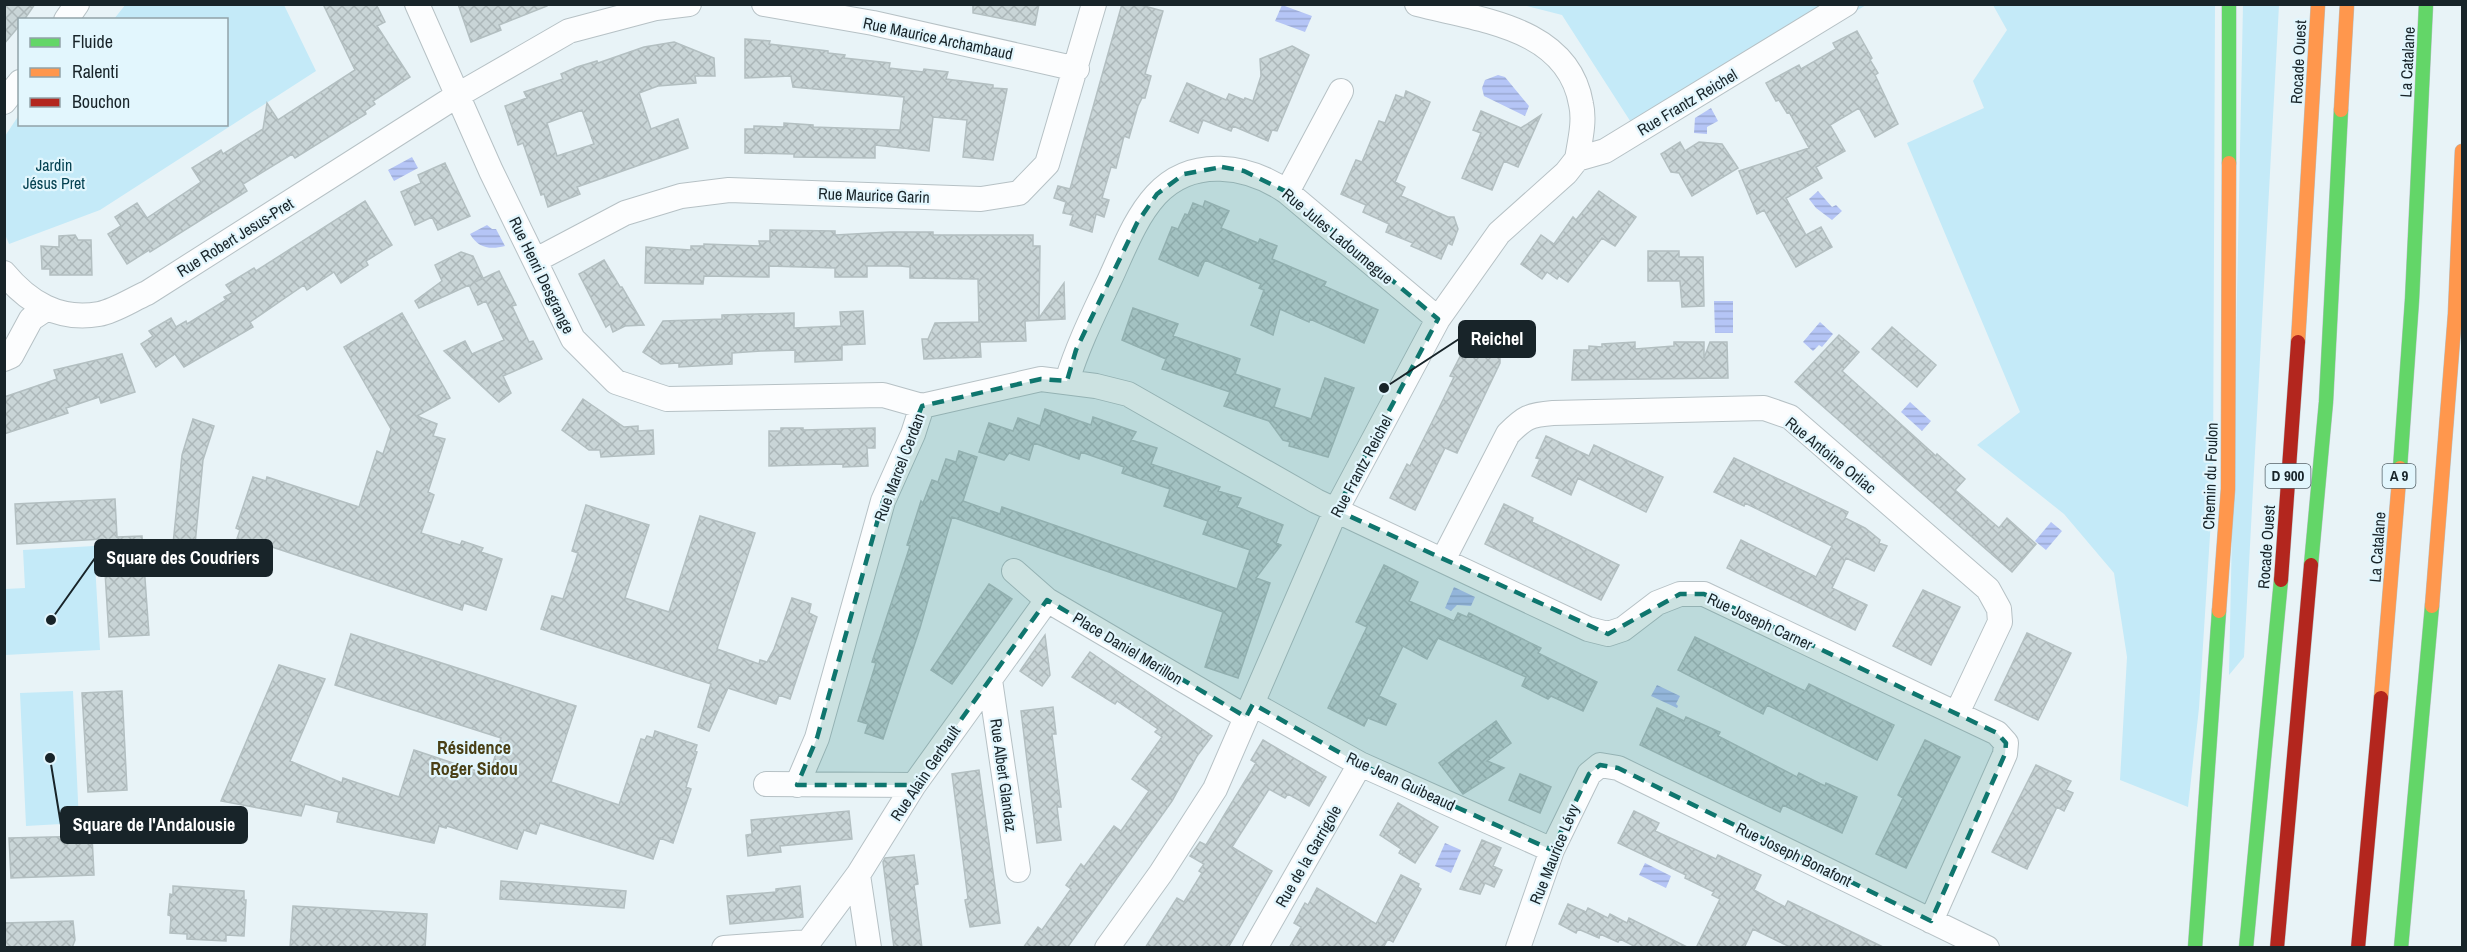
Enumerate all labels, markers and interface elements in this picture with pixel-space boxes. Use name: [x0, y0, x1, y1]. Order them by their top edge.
street label: Rue Maurice Archambaud: [861, 11, 1015, 65]
legend: [18, 18, 228, 126]
street label: Rocade Ouest: [2285, 19, 2311, 104]
street label: La Catalane: [2394, 26, 2420, 98]
text: Fluide: [72, 29, 113, 54]
text: Ralenti: [72, 59, 119, 84]
street label: Rue Frantz Reichel: [1633, 63, 1741, 141]
text: Bouchon: [72, 89, 130, 114]
park label: Jardin Jésus Pret: [23, 154, 85, 194]
street label: Rue Maurice Garin: [818, 182, 930, 208]
street label: Rue Jules Ladoumegue: [1278, 183, 1398, 289]
street label: Rue Robert Jesus-Pret: [173, 192, 298, 282]
street label: Rue Henri Desgrange: [504, 213, 580, 337]
callout: Reichel: [1459, 321, 1535, 357]
text: Reichel: [1471, 326, 1523, 351]
street label: Rue Marcel Cerdan: [868, 410, 930, 524]
street label: Rue Frantz Reichel: [1325, 411, 1397, 521]
street label: Rue Antoine Orliac: [1781, 412, 1881, 499]
street label: Chemin du Foulon: [2197, 422, 2223, 530]
road number: D 900: [2266, 464, 2310, 488]
road number: A 9: [2382, 464, 2416, 488]
street label: Rocade Ouest: [2252, 504, 2280, 590]
street label: La Catalane: [2364, 511, 2390, 583]
callout: Square des Coudriers: [95, 540, 272, 576]
text: Square des Coudriers: [106, 545, 260, 570]
street label: Rue Joseph Carner: [1704, 587, 1817, 655]
street label: Place Daniel Merillon: [1069, 606, 1187, 690]
street label: Rue Albert Glandaz: [985, 717, 1023, 833]
street label: Rue Alain Gerbault: [885, 721, 965, 825]
district label: Résidence Roger Sidou: [430, 735, 518, 781]
street label: Rue Jean Guibeaud: [1343, 746, 1459, 816]
street label: Rue Maurice Lévy: [1524, 800, 1584, 907]
street label: Rue de la Garrigole: [1270, 801, 1346, 911]
callout: Square de l'Andalousie: [61, 807, 247, 843]
text: Square de l'Andalousie: [73, 812, 235, 837]
street label: Rue Joseph Bonafont: [1732, 816, 1856, 892]

